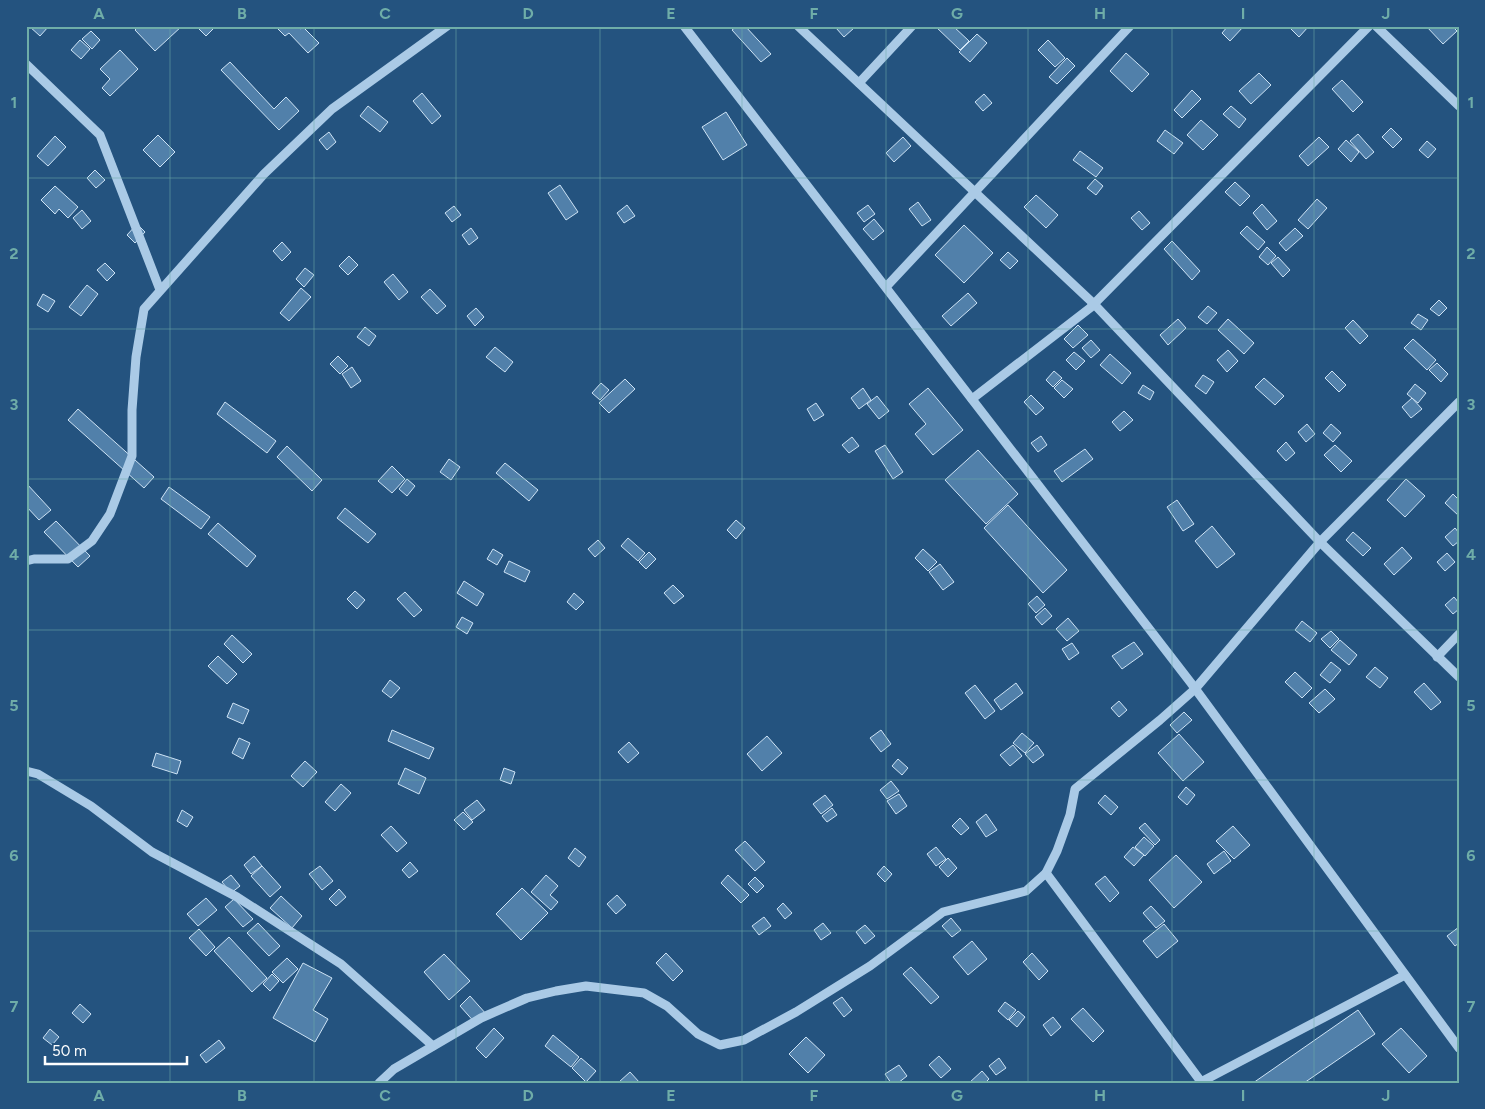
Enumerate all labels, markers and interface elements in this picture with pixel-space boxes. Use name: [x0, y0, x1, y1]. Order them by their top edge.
text: A: [93, 4, 105, 23]
text: B: [237, 4, 247, 23]
text: C: [379, 4, 391, 23]
text: D: [522, 4, 534, 23]
text: E: [666, 4, 676, 23]
text: F: [810, 4, 819, 23]
text: G: [951, 4, 963, 23]
text: H: [1094, 4, 1106, 23]
text: I: [1241, 4, 1245, 23]
text: J: [1382, 4, 1390, 23]
text: 1: [11, 93, 17, 112]
text: 1: [1468, 93, 1474, 112]
text: 2: [9, 244, 19, 263]
text: 2: [1466, 244, 1476, 263]
text: 3: [10, 395, 19, 414]
text: 3: [1467, 395, 1476, 414]
text: 4: [9, 545, 19, 564]
text: 4: [1466, 545, 1476, 564]
text: 5: [9, 696, 19, 715]
text: 5: [1466, 696, 1476, 715]
text: 6: [9, 846, 19, 865]
text: 6: [1466, 846, 1476, 865]
text: 7: [10, 997, 19, 1016]
text: 7: [1467, 997, 1476, 1016]
scale bar: [45, 1034, 188, 1066]
text: 50 m: [52, 1042, 87, 1060]
text: A: [93, 1086, 105, 1105]
text: B: [237, 1086, 247, 1105]
text: C: [379, 1086, 391, 1105]
text: D: [522, 1086, 534, 1105]
text: E: [666, 1086, 676, 1105]
text: F: [810, 1086, 819, 1105]
text: G: [951, 1086, 963, 1105]
text: H: [1094, 1086, 1106, 1105]
text: I: [1241, 1086, 1245, 1105]
text: J: [1382, 1086, 1390, 1105]

